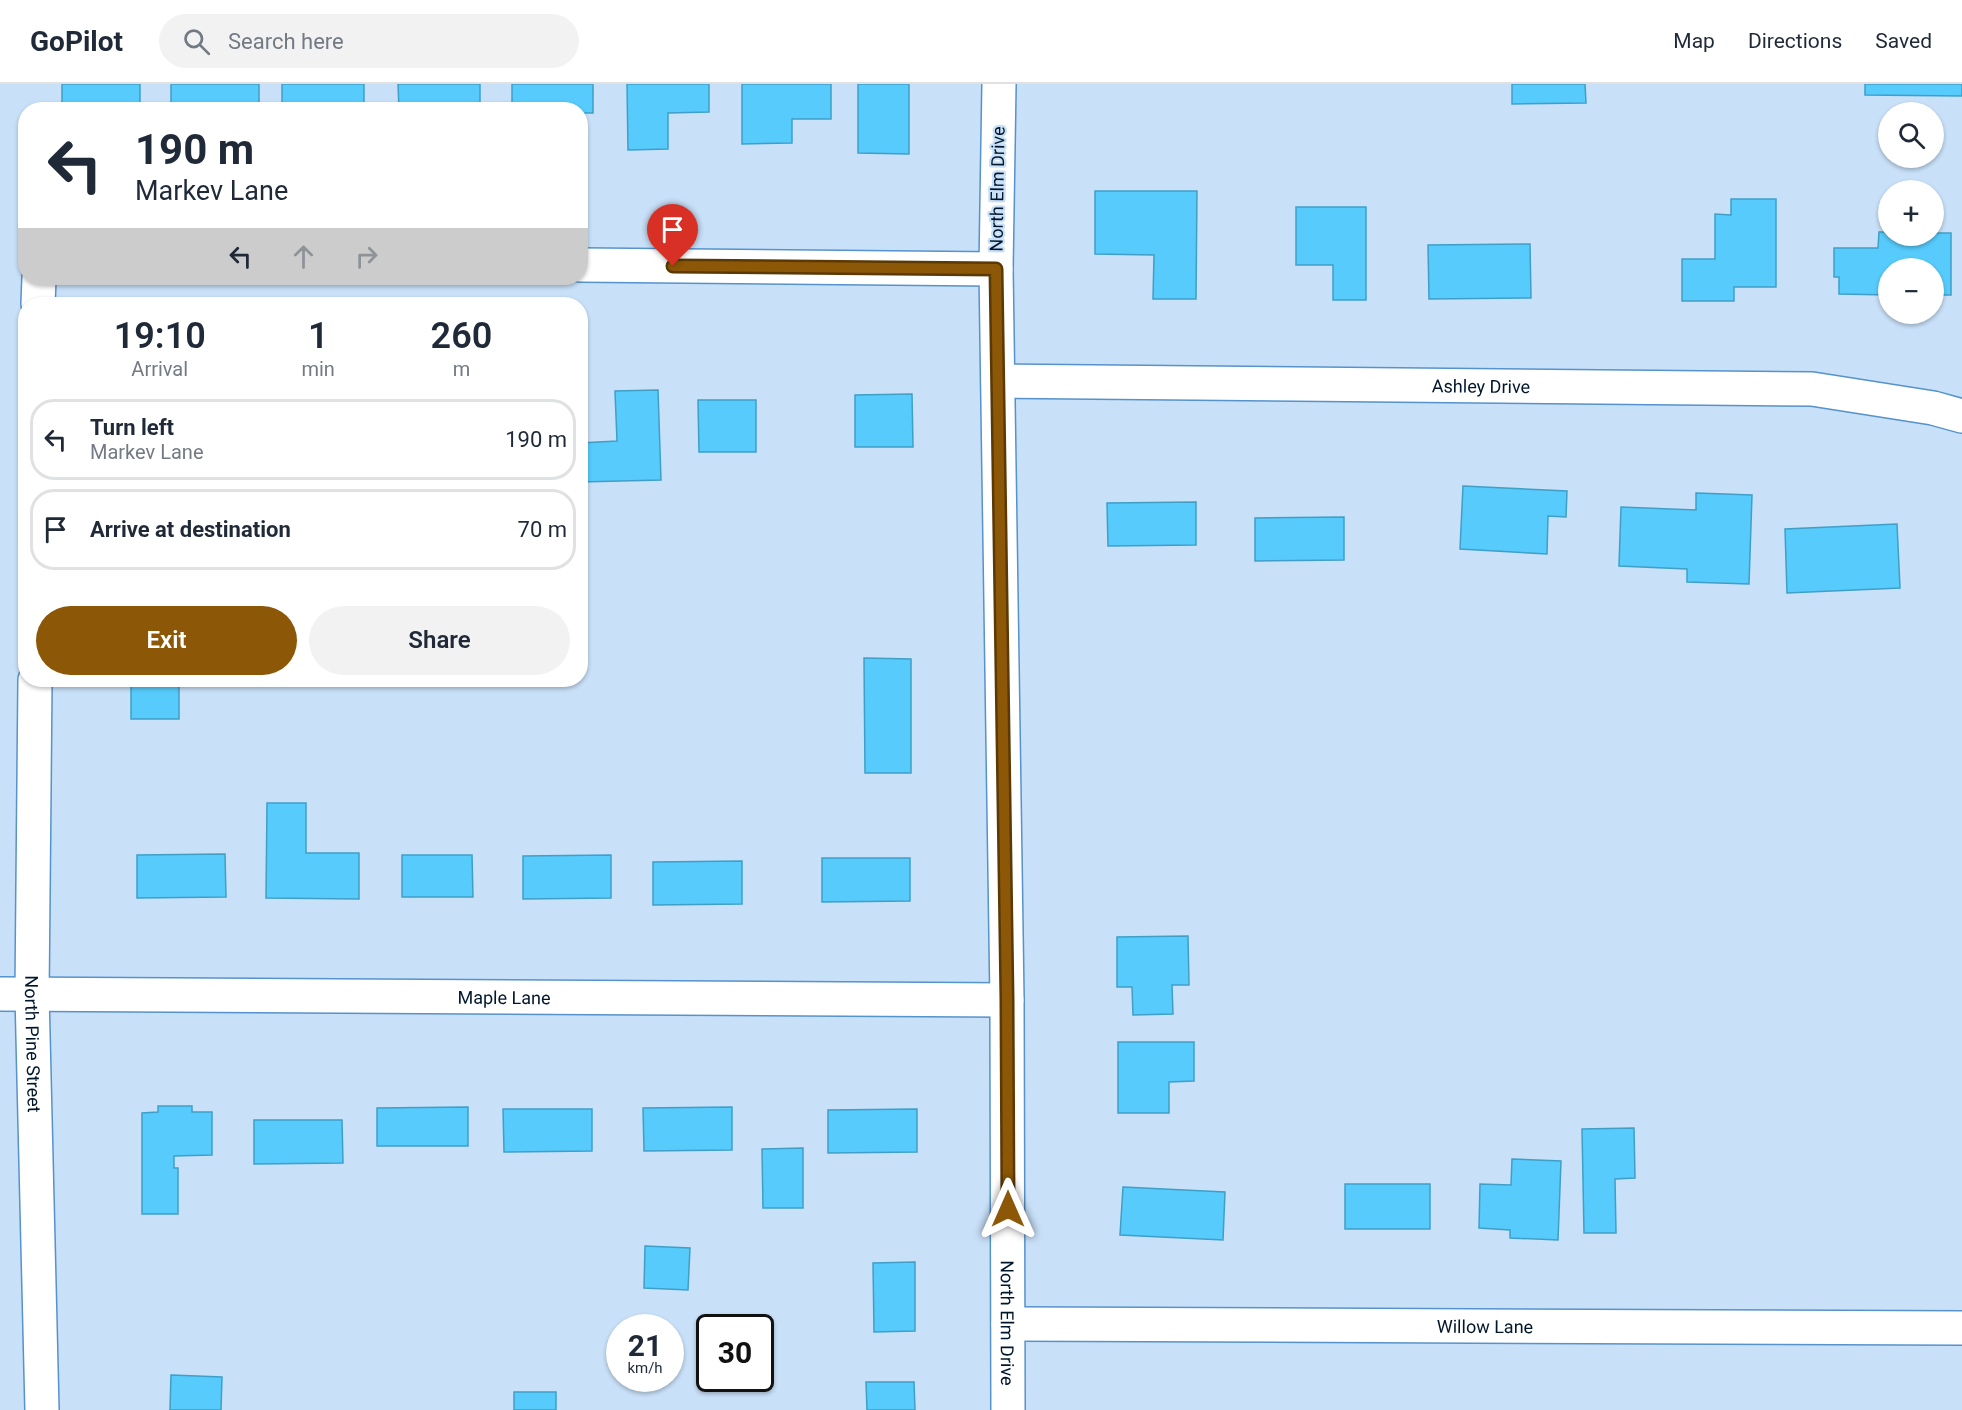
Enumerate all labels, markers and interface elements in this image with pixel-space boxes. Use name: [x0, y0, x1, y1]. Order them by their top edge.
search box: [159, 14, 579, 68]
text: GoPilot: [30, 25, 123, 58]
icon: search: [180, 25, 213, 58]
text: Search here: [228, 29, 344, 54]
text: Map: [1673, 29, 1715, 53]
text: Directions: [1748, 29, 1842, 53]
text: Saved: [1875, 29, 1932, 53]
map controls: [1878, 102, 1944, 324]
button: search: [1878, 102, 1944, 168]
text: 190 m: [135, 125, 254, 174]
icon: left: [36, 126, 114, 204]
street label: North Elm Drive: [985, 126, 1009, 252]
text: Markev Lane: [135, 175, 288, 207]
button: +: [1878, 180, 1944, 246]
pin: [647, 204, 698, 266]
icon: arrive: [656, 213, 689, 246]
icon: left: [224, 240, 257, 273]
icon: ahead: [287, 240, 320, 273]
icon: right: [350, 240, 383, 273]
button: −: [1878, 258, 1944, 324]
text: 19:10: [114, 315, 206, 357]
text: 1: [308, 315, 328, 357]
text: 260: [431, 315, 492, 357]
text: Arrival: [131, 357, 188, 381]
text: min: [301, 357, 335, 381]
text: m: [453, 357, 470, 381]
street label: Ashley Drive: [1432, 375, 1530, 397]
text: Turn left: [90, 415, 174, 440]
icon: left: [39, 423, 72, 456]
text: 190 m: [505, 427, 567, 452]
text: Markev Lane: [90, 440, 204, 464]
icon: arrive: [39, 513, 72, 546]
text: Arrive at destination: [90, 517, 291, 542]
text: 70 m: [518, 517, 567, 542]
button: Exit: [36, 606, 297, 675]
button: Share: [309, 606, 570, 675]
street label: North Pine Street: [21, 975, 45, 1113]
street label: Maple Lane: [457, 986, 551, 1008]
position arrow: [976, 1177, 1040, 1241]
street label: North Elm Drive: [997, 1260, 1018, 1386]
speed limit sign: 30: [696, 1314, 774, 1392]
street label: Willow Lane: [1437, 1315, 1533, 1337]
text: 21: [628, 1328, 662, 1363]
text: km/h: [627, 1359, 663, 1377]

